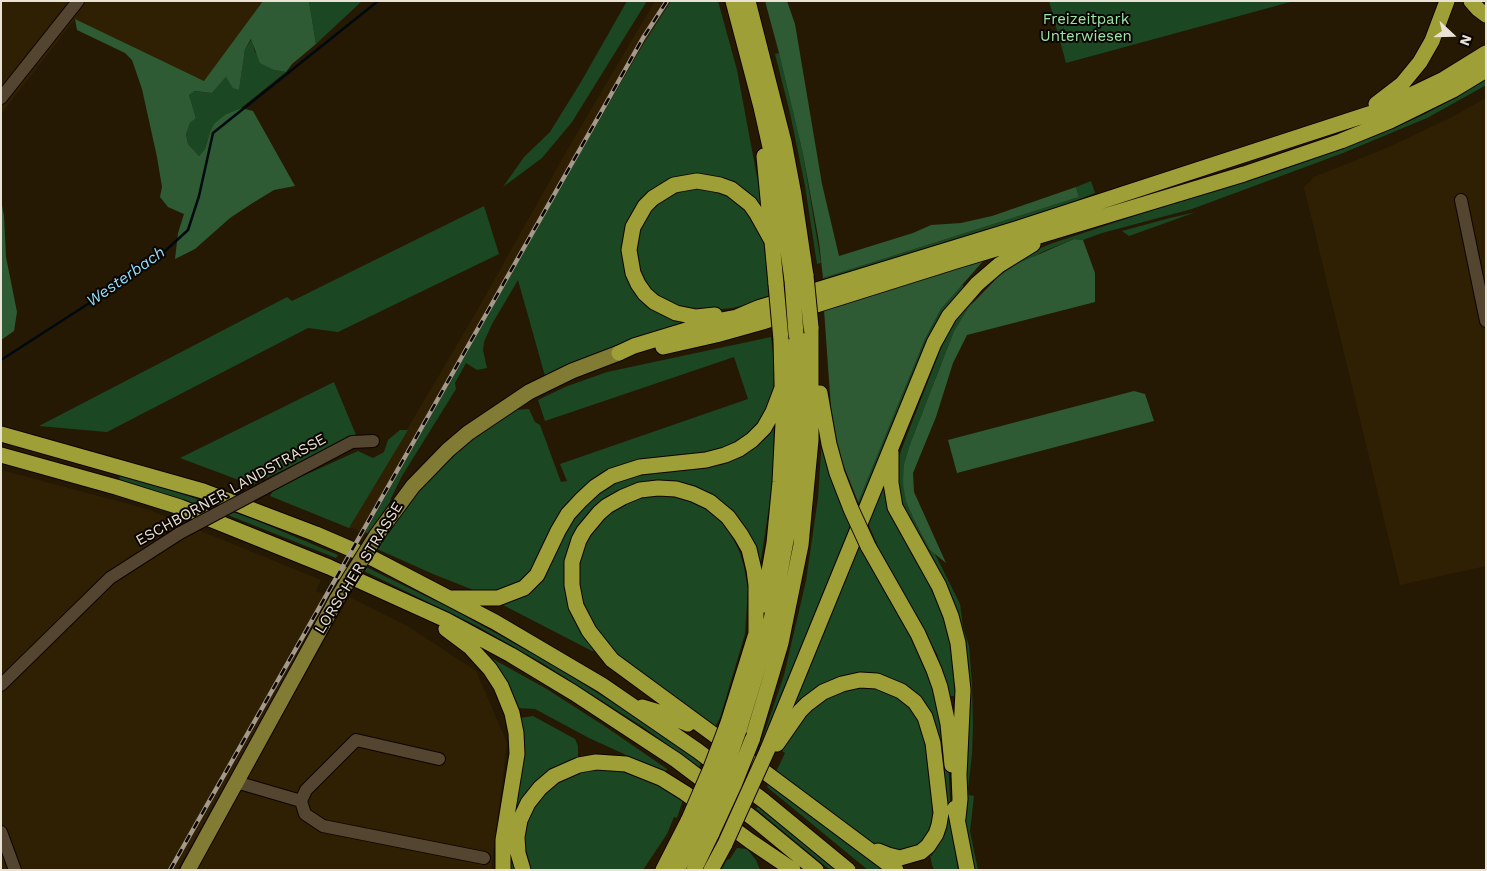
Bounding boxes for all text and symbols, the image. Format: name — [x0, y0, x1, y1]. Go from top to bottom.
north arrow — [1427, 10, 1477, 60]
park label: Freizeitpark Unterwiesen — [1040, 11, 1132, 46]
text: N — [1457, 33, 1475, 48]
water label: Westerbach — [83, 243, 169, 311]
street label: ESCHBORNER LANDSTRASSE — [133, 430, 329, 550]
street label: LORSCHER STRASSE — [311, 499, 407, 637]

